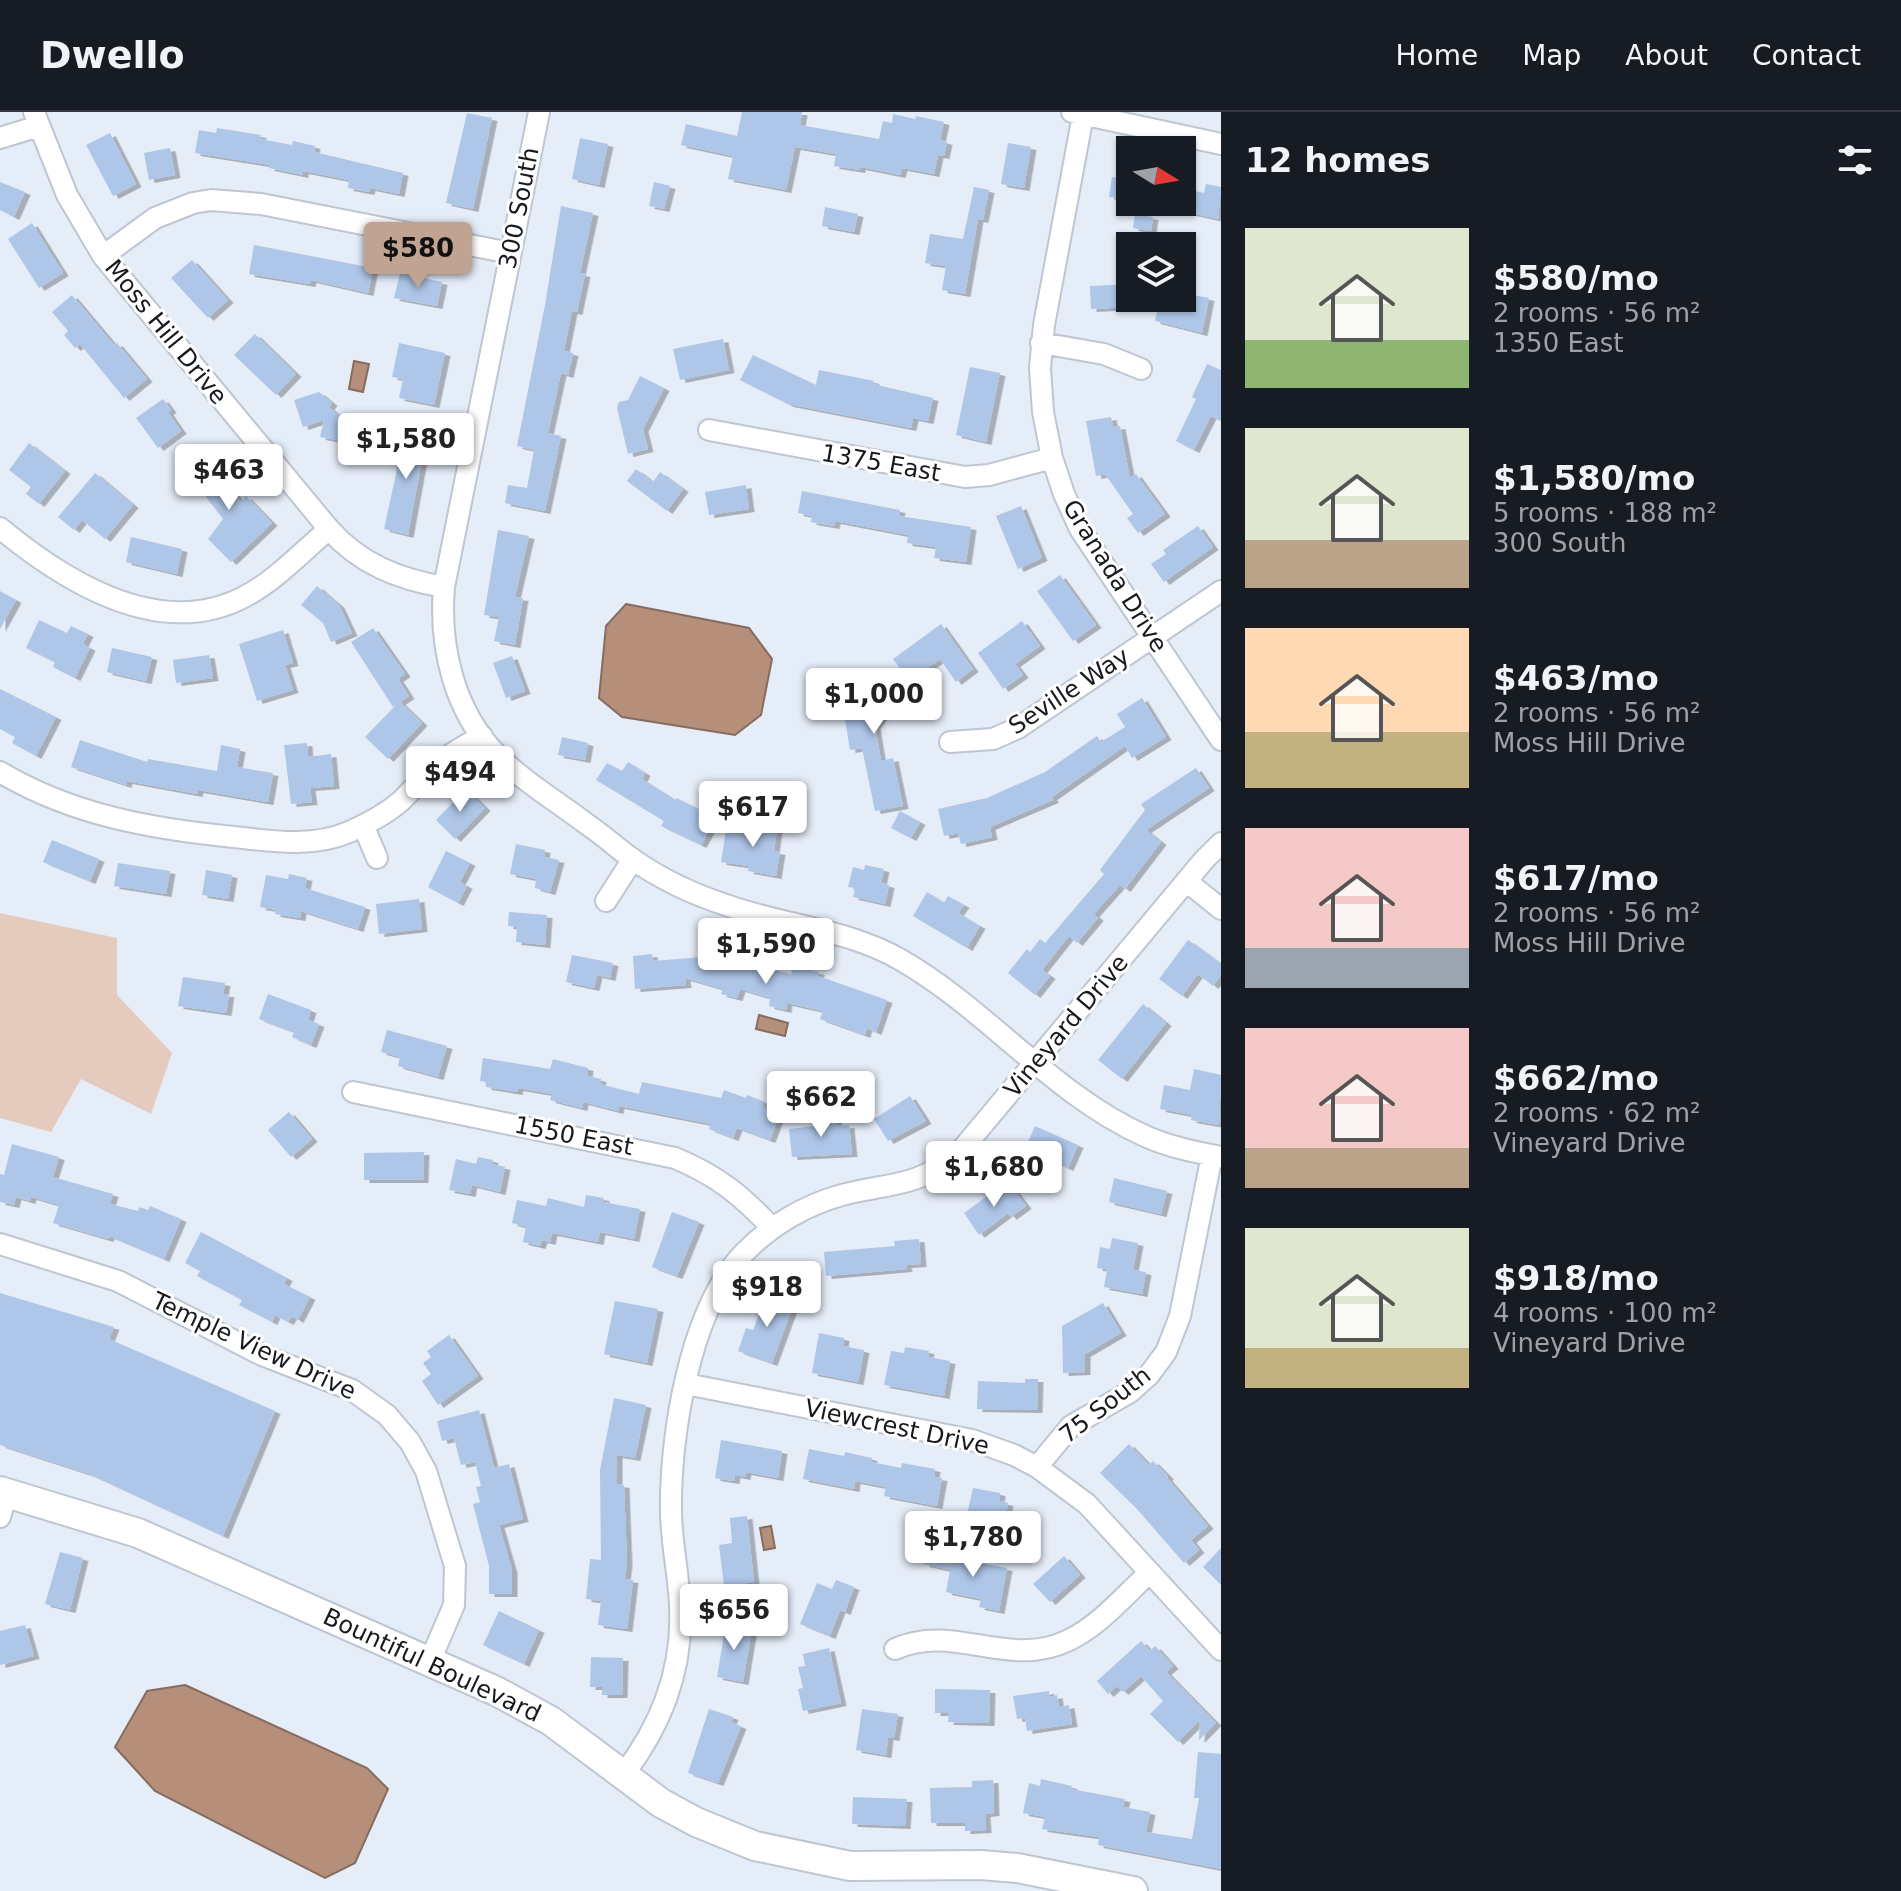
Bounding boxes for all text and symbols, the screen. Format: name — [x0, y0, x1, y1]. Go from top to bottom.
text: Dwello — [40, 33, 185, 77]
text: Home — [1395, 39, 1478, 72]
text: Map — [1522, 39, 1581, 72]
text: About — [1625, 39, 1708, 72]
text: Contact — [1752, 39, 1861, 72]
north arrow — [1116, 136, 1196, 216]
map controls — [1116, 136, 1196, 312]
icon: filters — [1833, 138, 1877, 182]
text: 12 homes — [1245, 140, 1430, 180]
street label: 300 South — [494, 145, 544, 271]
pin: $580 — [371, 222, 465, 290]
button: layers — [1116, 232, 1196, 312]
text: $580 — [382, 233, 454, 263]
street label: Moss Hill Drive — [99, 254, 233, 410]
text: $580/mo — [1493, 258, 1659, 298]
icon: home — [1309, 260, 1405, 356]
text: 2 rooms · 56 m² — [1493, 298, 1701, 328]
text: 1350 East — [1493, 328, 1624, 358]
pin: $1,580 — [341, 413, 471, 481]
text: $1,580 — [356, 424, 456, 454]
street label: 1375 East — [819, 439, 943, 487]
pin: $463 — [182, 444, 276, 512]
text: $463 — [193, 455, 265, 485]
text: $1,580/mo — [1493, 458, 1695, 498]
icon: home — [1309, 460, 1405, 556]
street label: Granada Drive — [1057, 495, 1173, 657]
text: 5 rooms · 188 m² — [1493, 498, 1717, 528]
text: 300 South — [1493, 528, 1626, 558]
street label: Seville Way — [1004, 642, 1134, 740]
text: $463/mo — [1493, 658, 1659, 698]
icon: home — [1309, 660, 1405, 756]
pin: $1,000 — [809, 668, 939, 736]
text: $1,000 — [824, 679, 924, 709]
text: 2 rooms · 56 m² — [1493, 698, 1701, 728]
text: Moss Hill Drive — [1493, 728, 1686, 758]
pin: $494 — [413, 746, 507, 814]
text: $494 — [424, 757, 496, 787]
pin: $617 — [706, 781, 800, 849]
text: $617 — [717, 792, 789, 822]
text: $617/mo — [1493, 858, 1659, 898]
icon: home — [1309, 860, 1405, 956]
text: 2 rooms · 56 m² — [1493, 898, 1701, 928]
pin: $1,590 — [701, 918, 831, 986]
text: Moss Hill Drive — [1493, 928, 1686, 958]
text: $1,590 — [716, 929, 816, 959]
street label: Vineyard Drive — [998, 949, 1134, 1103]
text: $662/mo — [1493, 1058, 1659, 1098]
icon: home — [1309, 1060, 1405, 1156]
pin: $662 — [774, 1071, 868, 1139]
text: $662 — [785, 1082, 857, 1112]
text: 2 rooms · 62 m² — [1493, 1098, 1701, 1128]
street label: 1550 East — [512, 1111, 636, 1161]
text: Vineyard Drive — [1493, 1128, 1686, 1158]
pin: $1,680 — [929, 1141, 1059, 1209]
text: $1,680 — [944, 1152, 1044, 1182]
text: $918/mo — [1493, 1258, 1659, 1298]
icon: home — [1309, 1260, 1405, 1356]
pin: $918 — [720, 1261, 814, 1329]
text: $918 — [731, 1272, 803, 1302]
street label: Temple View Drive — [147, 1286, 360, 1406]
text: 4 rooms · 100 m² — [1493, 1298, 1717, 1328]
text: Vineyard Drive — [1493, 1328, 1686, 1358]
street label: 75 South — [1054, 1361, 1156, 1449]
street label: Viewcrest Drive — [802, 1394, 992, 1460]
pin: $1,780 — [908, 1511, 1038, 1579]
text: $1,780 — [923, 1522, 1023, 1552]
pin: $656 — [687, 1584, 781, 1652]
text: $656 — [698, 1595, 770, 1625]
street label: Bountiful Boulevard — [319, 1602, 545, 1728]

